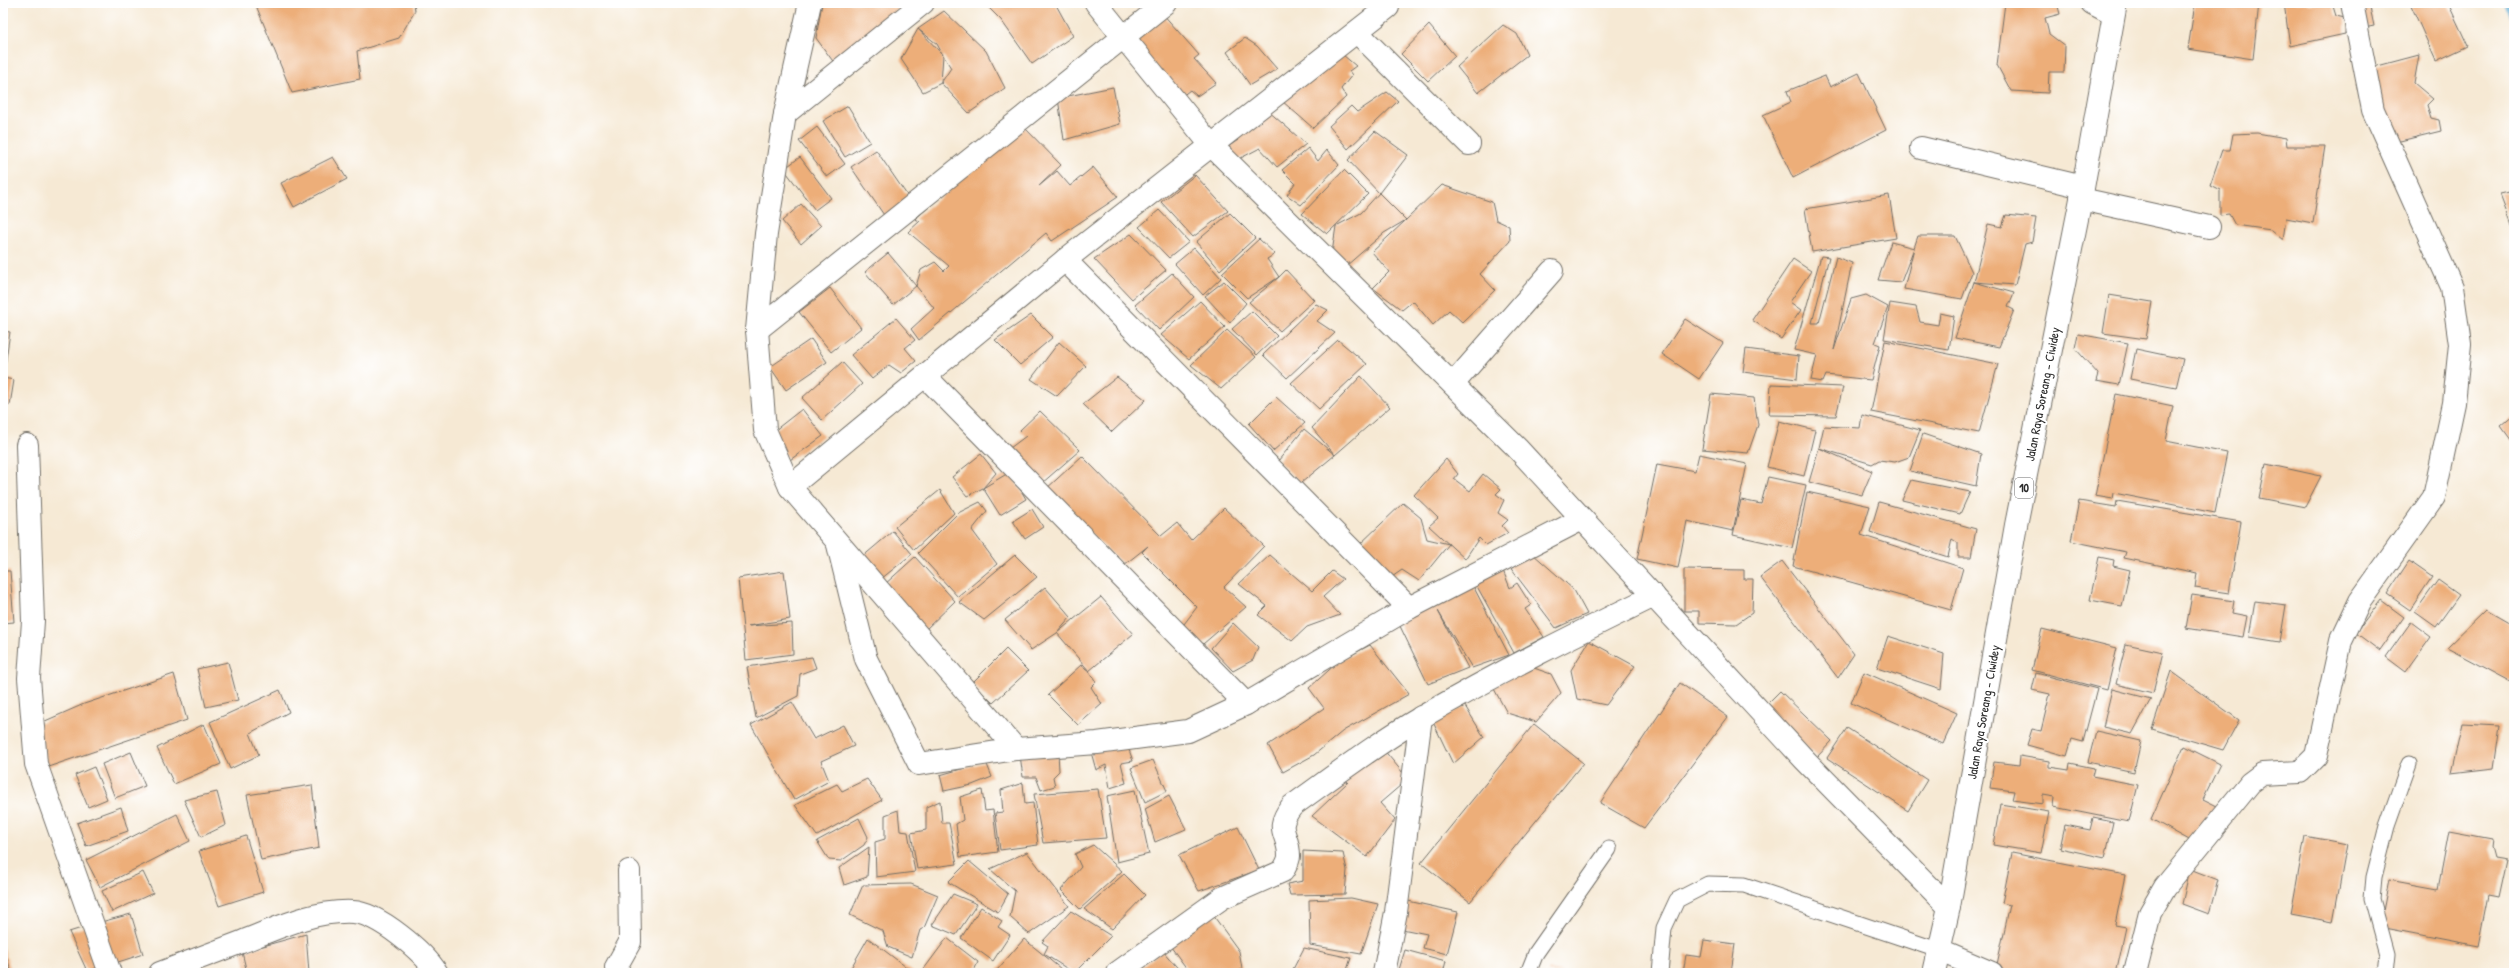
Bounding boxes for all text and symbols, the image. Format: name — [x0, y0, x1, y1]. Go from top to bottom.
street label: Jalan Raya Soreang - Ciwidey — [2020, 325, 2064, 462]
road number: 10 — [2015, 478, 2033, 498]
street label: Jalan Raya Soreang - Ciwidey — [1962, 643, 2004, 781]

